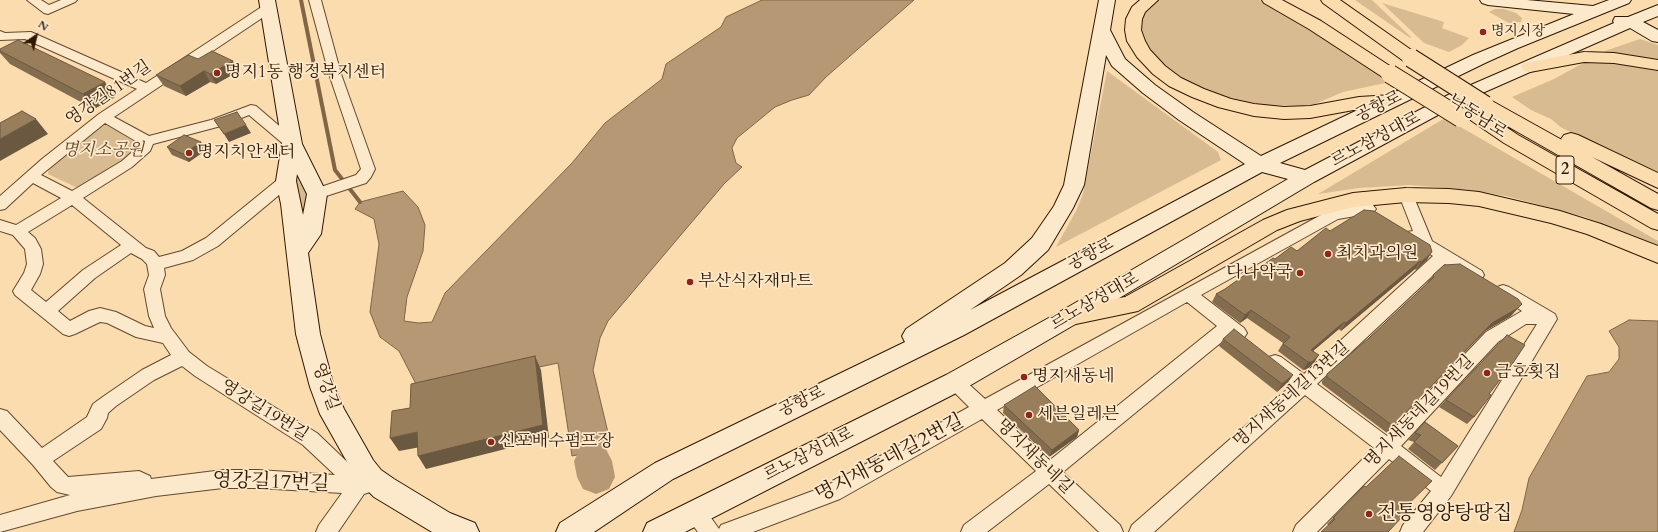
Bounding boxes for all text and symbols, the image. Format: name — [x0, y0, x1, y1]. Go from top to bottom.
north arrow — [16, 16, 56, 56]
text: N — [35, 17, 51, 35]
place label: 명지시장 — [1491, 24, 1545, 40]
marker: 명지시장 — [1478, 27, 1488, 37]
street label: 영강길81번길 — [62, 57, 156, 131]
place label: 명지1동 행정복지센터 — [225, 63, 386, 83]
marker: 명지1동 행정복지센터 — [212, 68, 222, 78]
street label: 공항로 — [1352, 87, 1406, 127]
street label: 낙동남로 — [1444, 91, 1510, 143]
street label: 르노삼성대로 — [1328, 108, 1424, 172]
park label: 명지소공원 — [62, 141, 144, 161]
place label: 명지치안센터 — [197, 143, 296, 163]
marker: 명지치안센터 — [184, 148, 194, 158]
road number: 2 — [1556, 156, 1574, 184]
street label: 공항로 — [1064, 234, 1118, 276]
place label: 최치과의원 — [1336, 244, 1418, 264]
marker: 최치과의원 — [1323, 249, 1333, 259]
place label: 다나약국 — [1226, 263, 1292, 283]
marker: 다나약국 — [1295, 268, 1305, 278]
street label: 르노삼성대로 — [1047, 269, 1143, 335]
place label: 부산식자재마트 — [698, 272, 813, 292]
marker: 부산식자재마트 — [685, 277, 695, 287]
street label: 명지새동네길13번길 — [1230, 338, 1354, 452]
street label: 명지새동네길19번길 — [1361, 351, 1479, 473]
street label: 영강길 — [307, 360, 343, 414]
place label: 금호횟집 — [1495, 363, 1561, 383]
place label: 명지새동네 — [1032, 367, 1114, 387]
marker: 금호횟집 — [1482, 368, 1492, 378]
marker: 명지새동네 — [1019, 372, 1029, 382]
street label: 영강길19번길 — [216, 376, 312, 446]
street label: 공항로 — [775, 382, 829, 422]
place label: 세븐일레븐 — [1037, 405, 1119, 425]
street label: 명지새동네길2번길 — [812, 410, 968, 508]
marker: 세븐일레븐 — [1024, 410, 1034, 420]
street label: 명지새동네길 — [991, 415, 1077, 499]
street label: 르노삼성대로 — [760, 424, 858, 486]
place label: 신포배수펌프장 — [499, 432, 614, 452]
marker: 신포배수펌프장 — [486, 437, 496, 447]
street label: 영강길17번길 — [212, 469, 330, 497]
place label: 전통영양탕땅집 — [1377, 502, 1512, 526]
marker: 전통영양탕땅집 — [1364, 509, 1374, 519]

